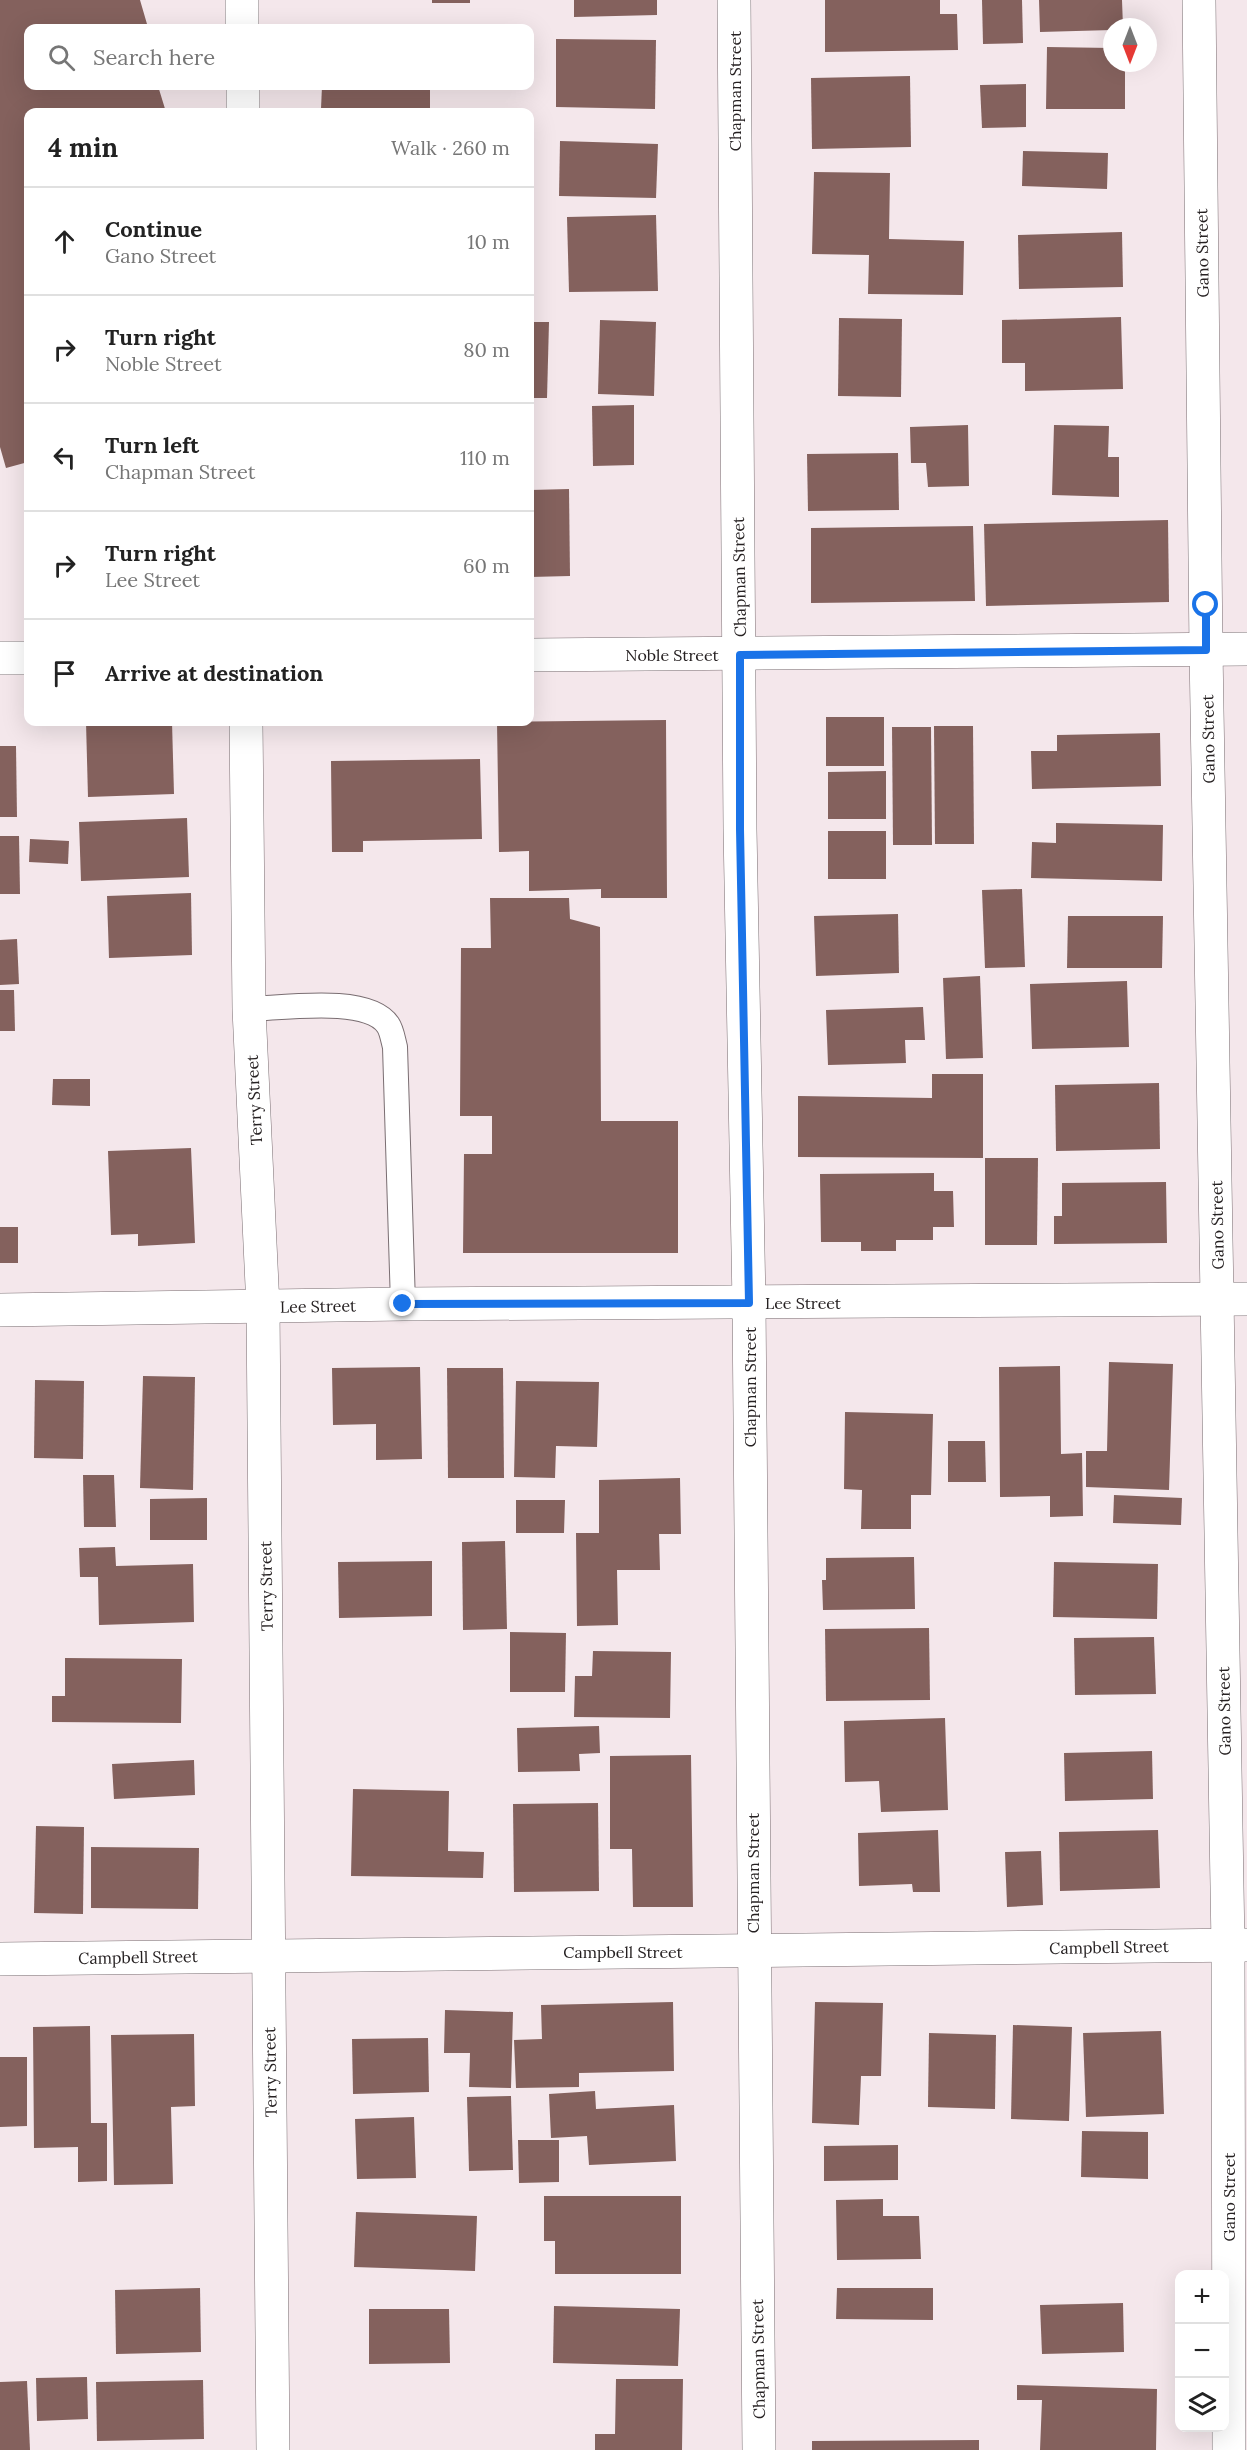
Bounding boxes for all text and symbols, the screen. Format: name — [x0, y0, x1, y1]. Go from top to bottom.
north arrow — [1103, 18, 1157, 72]
search box — [24, 24, 534, 90]
street label: Chapman Street — [725, 30, 745, 151]
icon: search — [45, 41, 78, 74]
text: Search here — [93, 43, 215, 71]
text: 4 min — [48, 131, 118, 164]
text: Walk · 260 m — [391, 135, 510, 160]
street label: Gano Street — [1191, 207, 1213, 298]
text: Continue — [105, 215, 202, 243]
icon: ahead — [48, 225, 81, 258]
text: 10 m — [467, 229, 510, 254]
text: Gano Street — [105, 243, 216, 268]
text: Turn right — [105, 323, 216, 351]
icon: right — [48, 333, 81, 366]
text: 80 m — [463, 337, 510, 362]
text: Noble Street — [105, 351, 222, 376]
text: Turn left — [105, 431, 199, 459]
icon: left — [48, 441, 81, 474]
text: 110 m — [460, 445, 510, 470]
text: Chapman Street — [105, 459, 256, 484]
street label: Chapman Street — [728, 516, 750, 637]
text: Turn right — [105, 539, 216, 567]
icon: right — [48, 549, 81, 582]
text: 60 m — [463, 553, 510, 578]
text: Lee Street — [105, 567, 200, 592]
route start — [1192, 591, 1218, 617]
street label: Noble Street — [625, 645, 719, 665]
icon: arrive — [48, 657, 81, 690]
text: Arrive at destination — [105, 659, 323, 687]
street label: Gano Street — [1197, 693, 1219, 784]
street label: Terry Street — [242, 1054, 266, 1146]
street label: Gano Street — [1206, 1179, 1228, 1270]
route end — [389, 1290, 415, 1316]
street label: Lee Street — [765, 1293, 842, 1313]
street label: Lee Street — [280, 1295, 357, 1317]
street label: Chapman Street — [740, 1326, 760, 1447]
street label: Terry Street — [255, 1540, 277, 1631]
street label: Gano Street — [1213, 1665, 1235, 1756]
street label: Chapman Street — [743, 1812, 763, 1933]
street label: Campbell Street — [1049, 1936, 1170, 1958]
street label: Campbell Street — [563, 1942, 684, 1962]
street label: Campbell Street — [78, 1946, 199, 1968]
street label: Terry Street — [259, 2026, 281, 2117]
street label: Gano Street — [1219, 2152, 1239, 2242]
map controls — [1175, 2270, 1229, 2432]
button: + — [1175, 2270, 1229, 2324]
street label: Chapman Street — [747, 2298, 769, 2419]
button: − — [1175, 2324, 1229, 2378]
button: layers — [1175, 2378, 1229, 2432]

